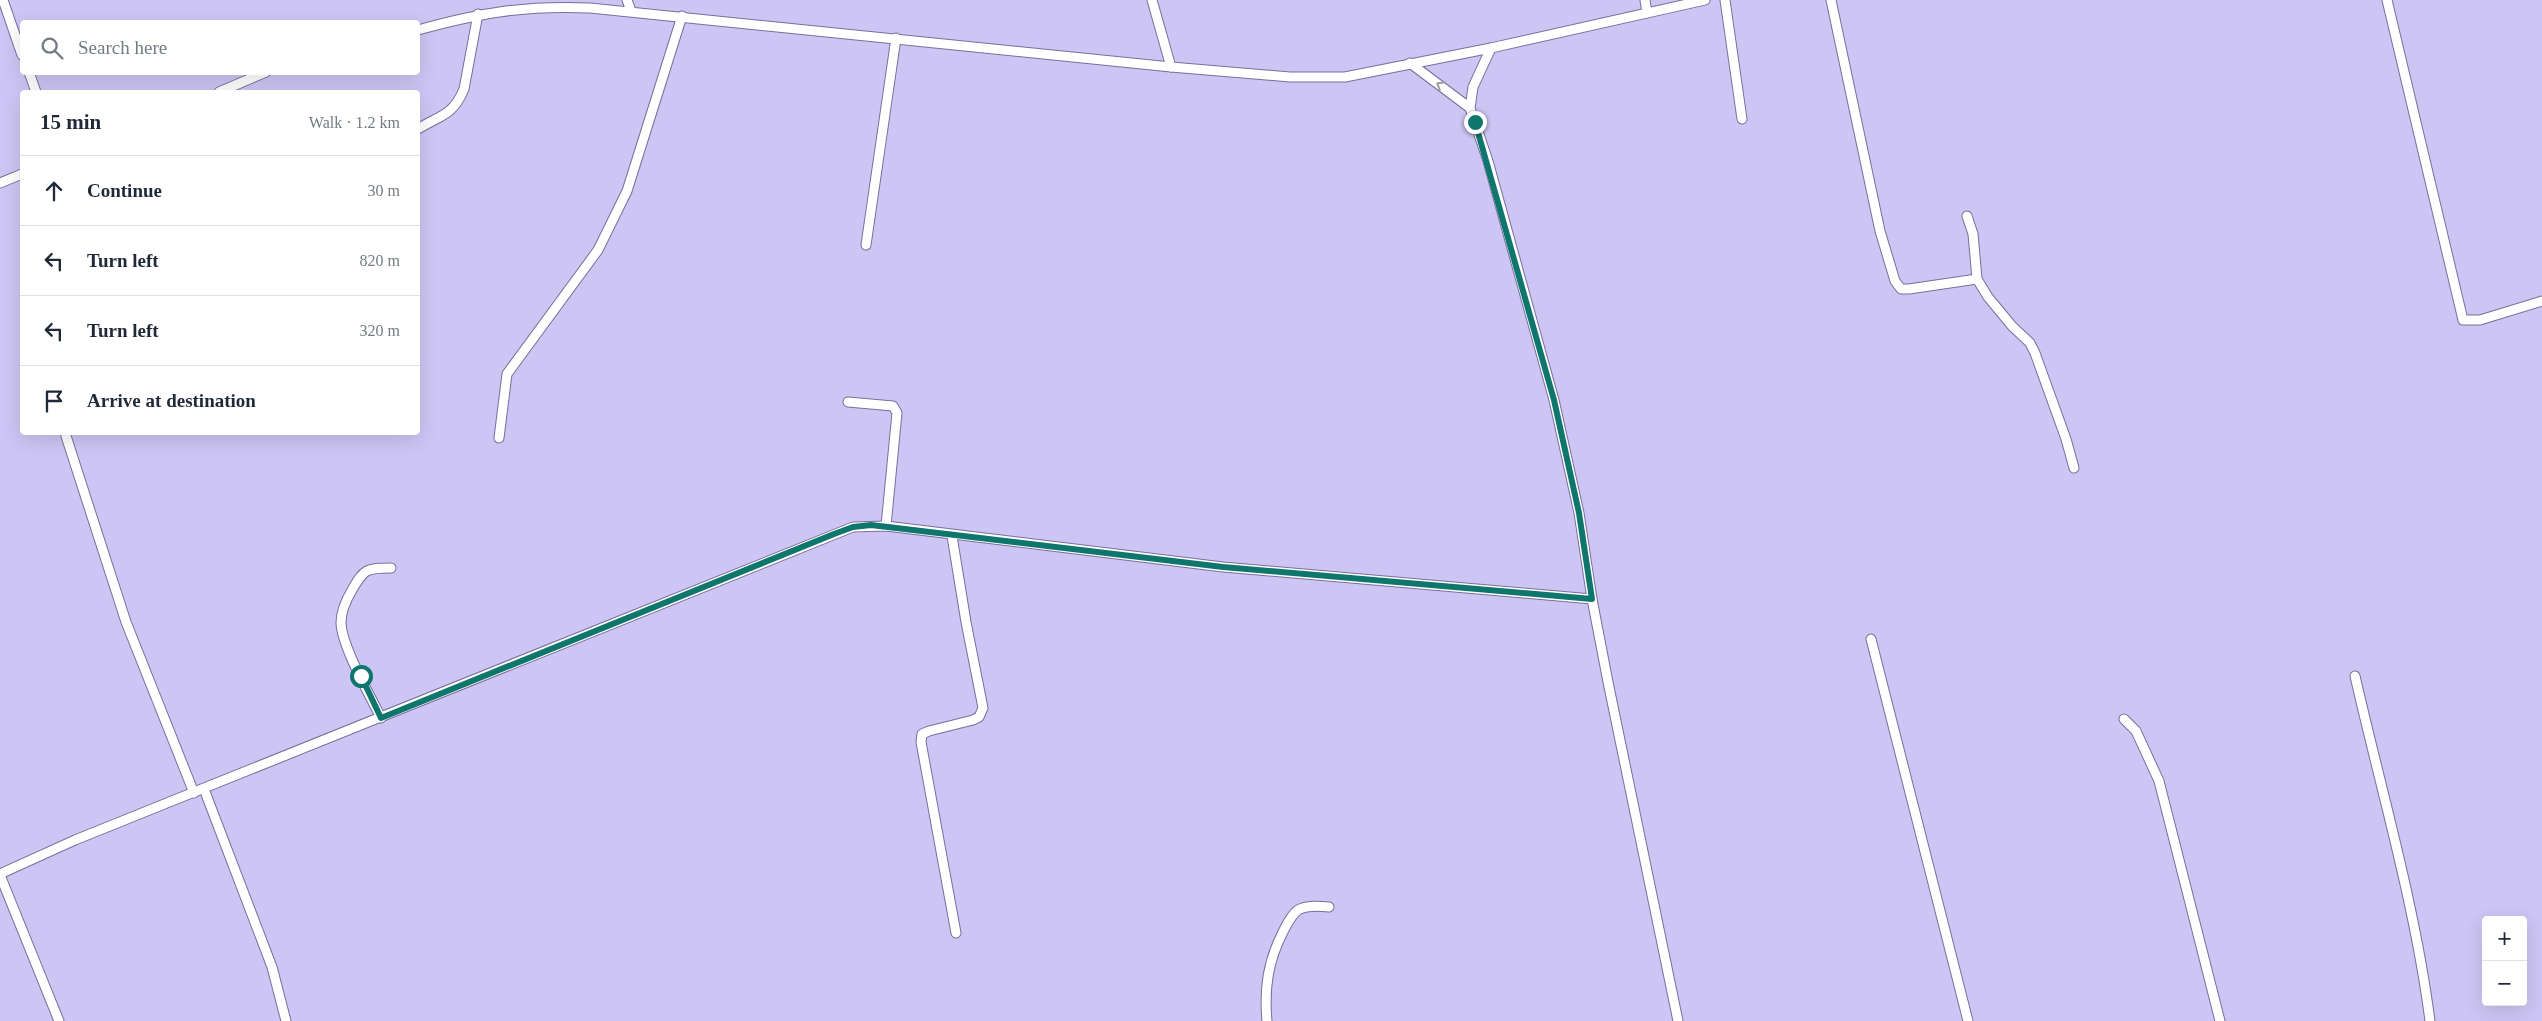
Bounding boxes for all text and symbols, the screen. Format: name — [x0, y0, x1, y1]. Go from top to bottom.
search box — [20, 20, 420, 75]
icon: search — [38, 34, 66, 62]
text: Search here — [78, 37, 167, 58]
one-way arrow — [1437, 82, 1446, 91]
text: 15 min — [40, 110, 101, 134]
route end — [1464, 111, 1487, 134]
text: Walk · 1.2 km — [309, 114, 400, 131]
icon: ahead — [40, 177, 68, 205]
text: Continue — [87, 180, 162, 201]
text: 30 m — [368, 182, 400, 199]
icon: left — [40, 247, 68, 275]
text: Turn left — [87, 250, 159, 271]
text: 820 m — [360, 252, 400, 269]
icon: left — [40, 317, 68, 345]
text: Turn left — [87, 320, 159, 341]
text: 320 m — [360, 322, 400, 339]
icon: arrive — [40, 387, 68, 415]
text: Arrive at destination — [87, 390, 256, 411]
route start — [350, 665, 373, 688]
map controls — [2482, 916, 2527, 1006]
button: + — [2482, 916, 2527, 961]
button: − — [2482, 961, 2527, 1006]

